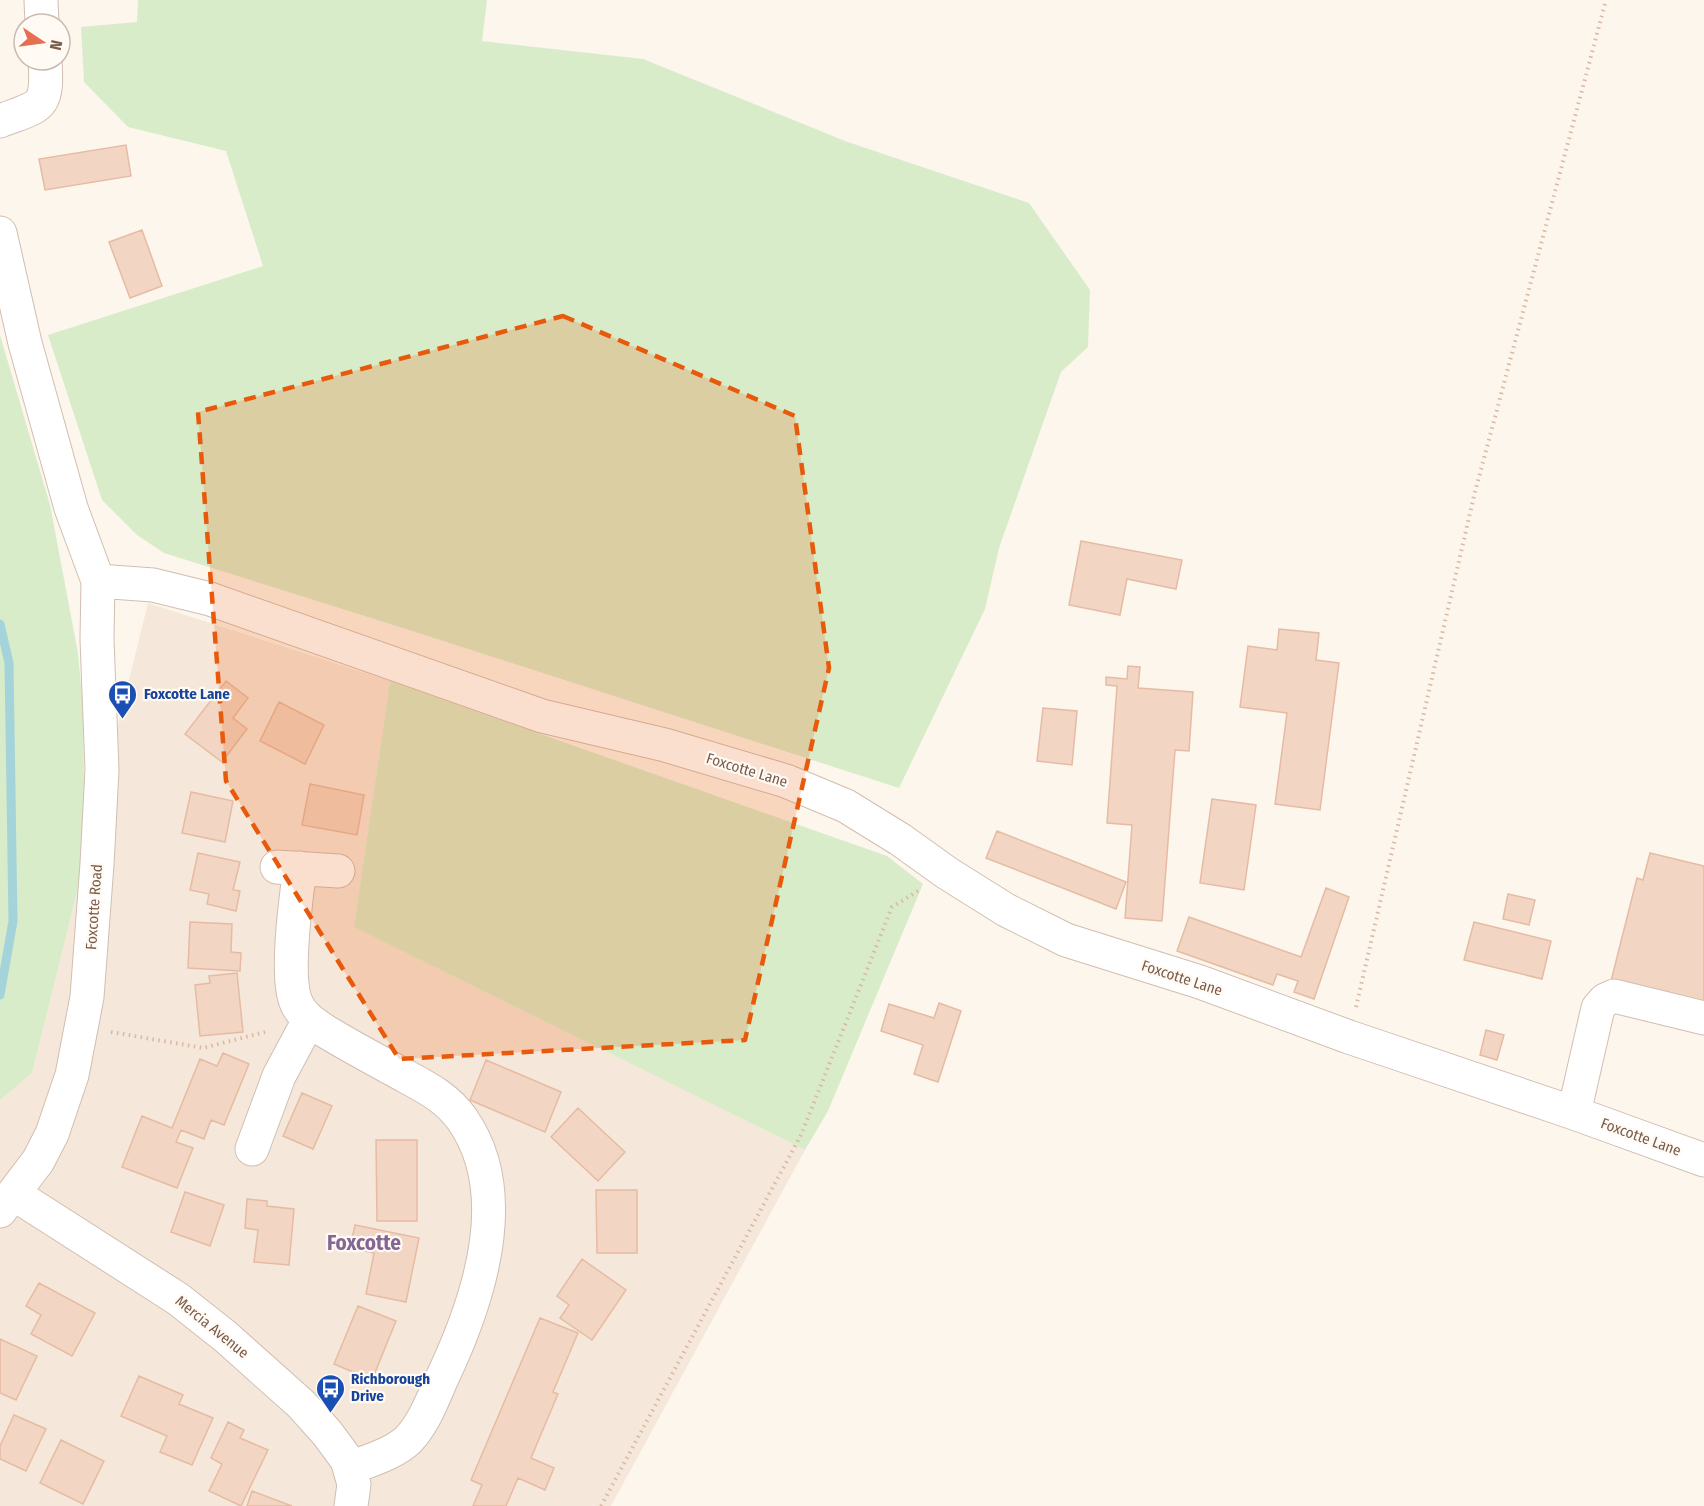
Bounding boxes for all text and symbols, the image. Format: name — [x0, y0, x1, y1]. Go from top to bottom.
north arrow — [12, 12, 72, 72]
text: N — [46, 38, 66, 52]
bus stop icon: Foxcotte Lane — [107, 678, 139, 720]
place label: Foxcotte Lane — [144, 685, 230, 703]
street label: Foxcotte Lane — [704, 749, 790, 791]
street label: Foxcotte Road — [82, 864, 106, 950]
street label: Foxcotte Lane — [1139, 956, 1225, 1000]
street label: Foxcotte Lane — [1598, 1114, 1684, 1160]
district label: Foxcotte — [327, 1230, 401, 1256]
street label: Mercia Avenue — [172, 1292, 252, 1362]
place label: Richborough Drive — [351, 1370, 430, 1405]
bus stop icon: Richborough Drive — [314, 1372, 346, 1414]

